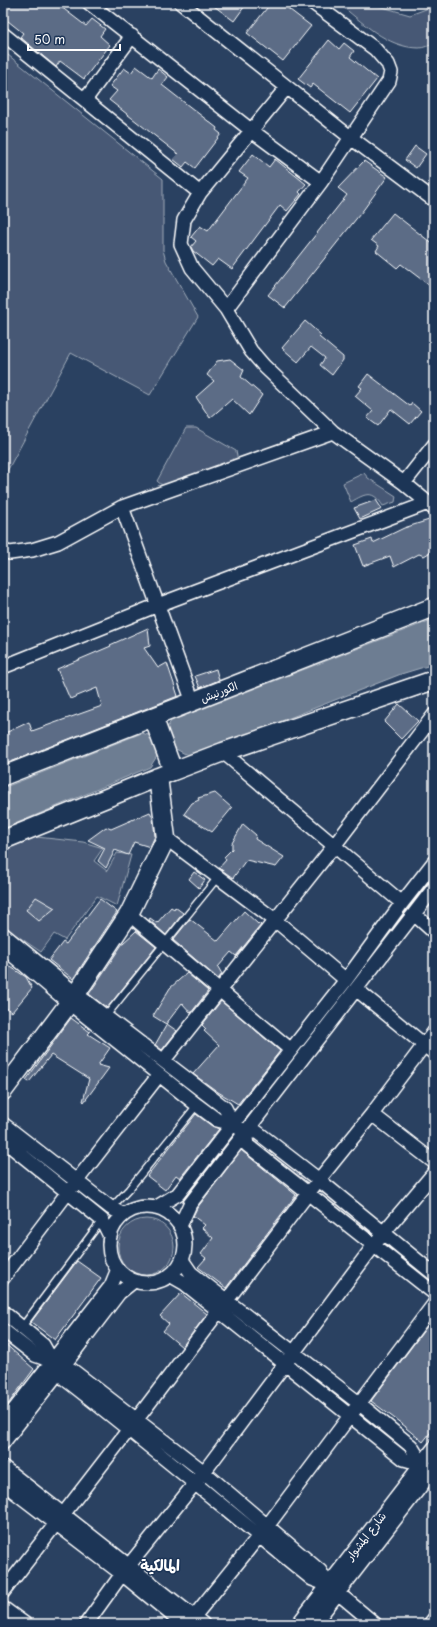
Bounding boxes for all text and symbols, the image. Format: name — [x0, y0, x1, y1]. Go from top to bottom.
scale bar — [28, 26, 120, 52]
text: 50 m — [34, 30, 65, 48]
street label: الكورنيش — [198, 677, 240, 706]
street label: شارع المشوار — [341, 1508, 391, 1565]
district label: المالكية — [140, 1553, 180, 1576]

